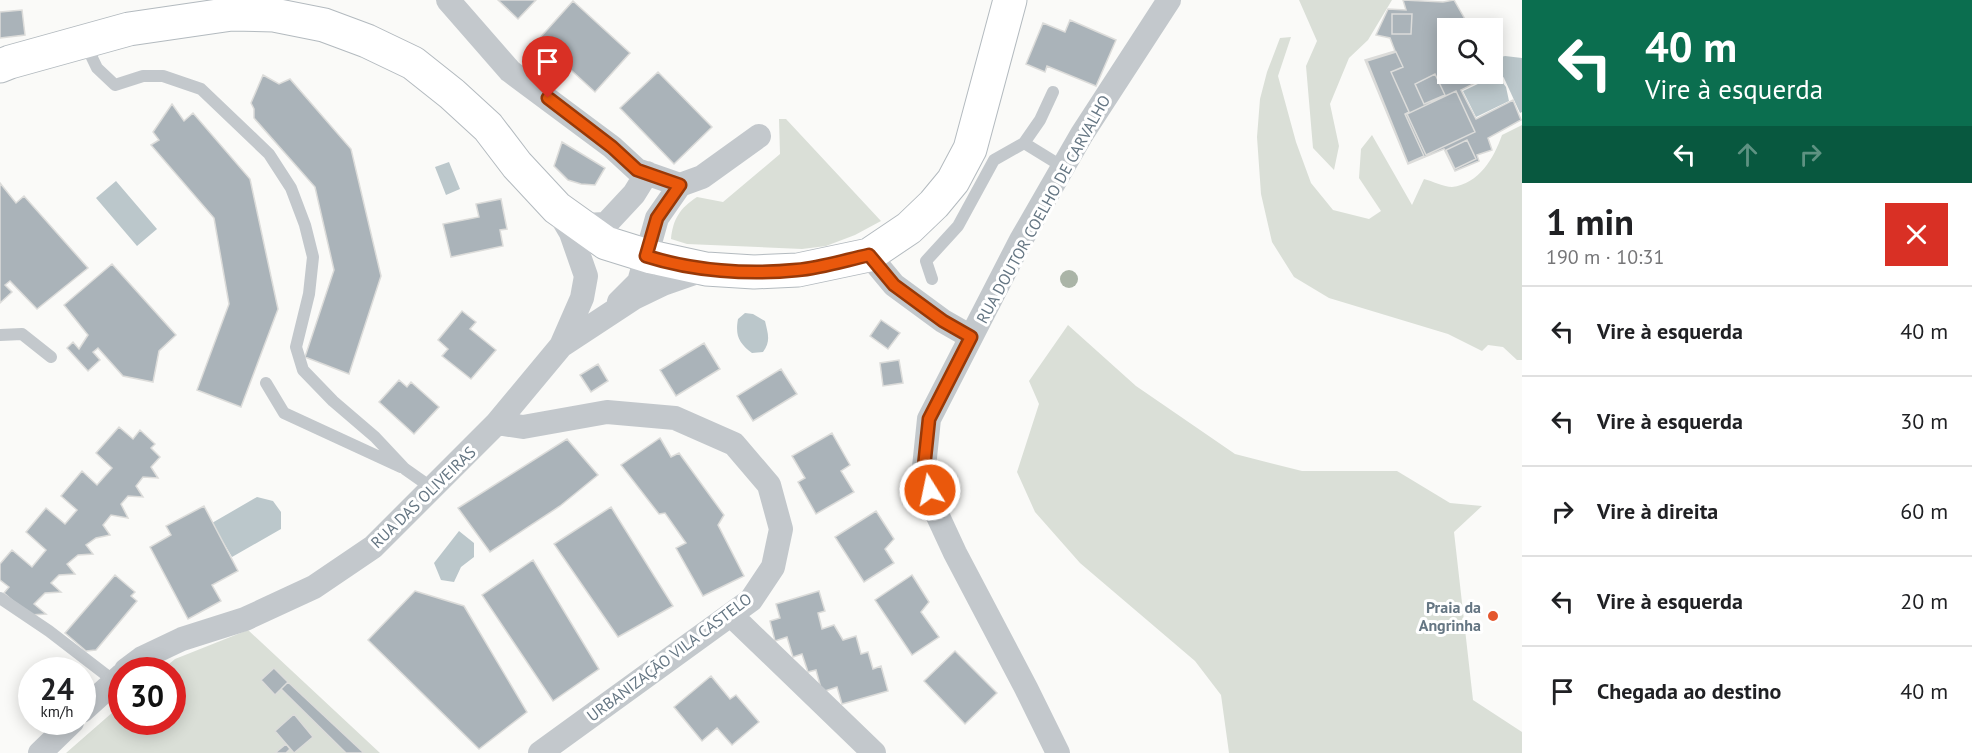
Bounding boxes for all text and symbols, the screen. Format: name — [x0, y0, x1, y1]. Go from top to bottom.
map controls — [1437, 18, 1503, 84]
button: search — [1437, 18, 1503, 84]
text: 40 m — [1645, 19, 1737, 74]
icon: left — [1546, 24, 1624, 102]
pin — [522, 36, 573, 98]
icon: arrive — [531, 45, 564, 78]
text: Vire à esquerda — [1645, 72, 1823, 106]
street label: RUA DOUTOR COELHO DE CARVALHO — [972, 91, 1114, 327]
icon: left — [1668, 138, 1701, 171]
icon: ahead — [1731, 138, 1764, 171]
icon: right — [1794, 138, 1827, 171]
text: 1 min — [1546, 198, 1634, 245]
button: close — [1885, 203, 1948, 266]
text: 190 m · 10:31 — [1546, 244, 1664, 270]
icon: left — [1546, 315, 1579, 348]
text: Vire à esquerda — [1597, 317, 1743, 345]
text: 40 m — [1900, 317, 1948, 345]
icon: left — [1546, 405, 1579, 438]
text: Vire à esquerda — [1597, 407, 1743, 435]
text: 30 m — [1900, 407, 1948, 435]
street label: RUA DAS OLIVEIRAS — [366, 442, 480, 552]
position arrow — [898, 458, 962, 522]
icon: right — [1546, 495, 1579, 528]
text: Vire à direita — [1597, 497, 1718, 525]
text: 60 m — [1900, 497, 1948, 525]
icon: left — [1546, 585, 1579, 618]
text: Vire à esquerda — [1597, 587, 1743, 615]
text: 20 m — [1900, 587, 1948, 615]
street label: URBANIZAÇÃO VILA CASTELO — [583, 588, 755, 725]
place label: Praia da Angrinha — [1419, 597, 1481, 635]
marker: Praia da Angrinha — [1486, 609, 1500, 623]
speed limit sign: 30 — [108, 657, 186, 735]
text: 24 — [40, 669, 74, 708]
icon: arrive — [1546, 675, 1579, 708]
text: Chegada ao destino — [1597, 677, 1781, 705]
text: 40 m — [1900, 677, 1948, 705]
text: km/h — [41, 702, 73, 721]

